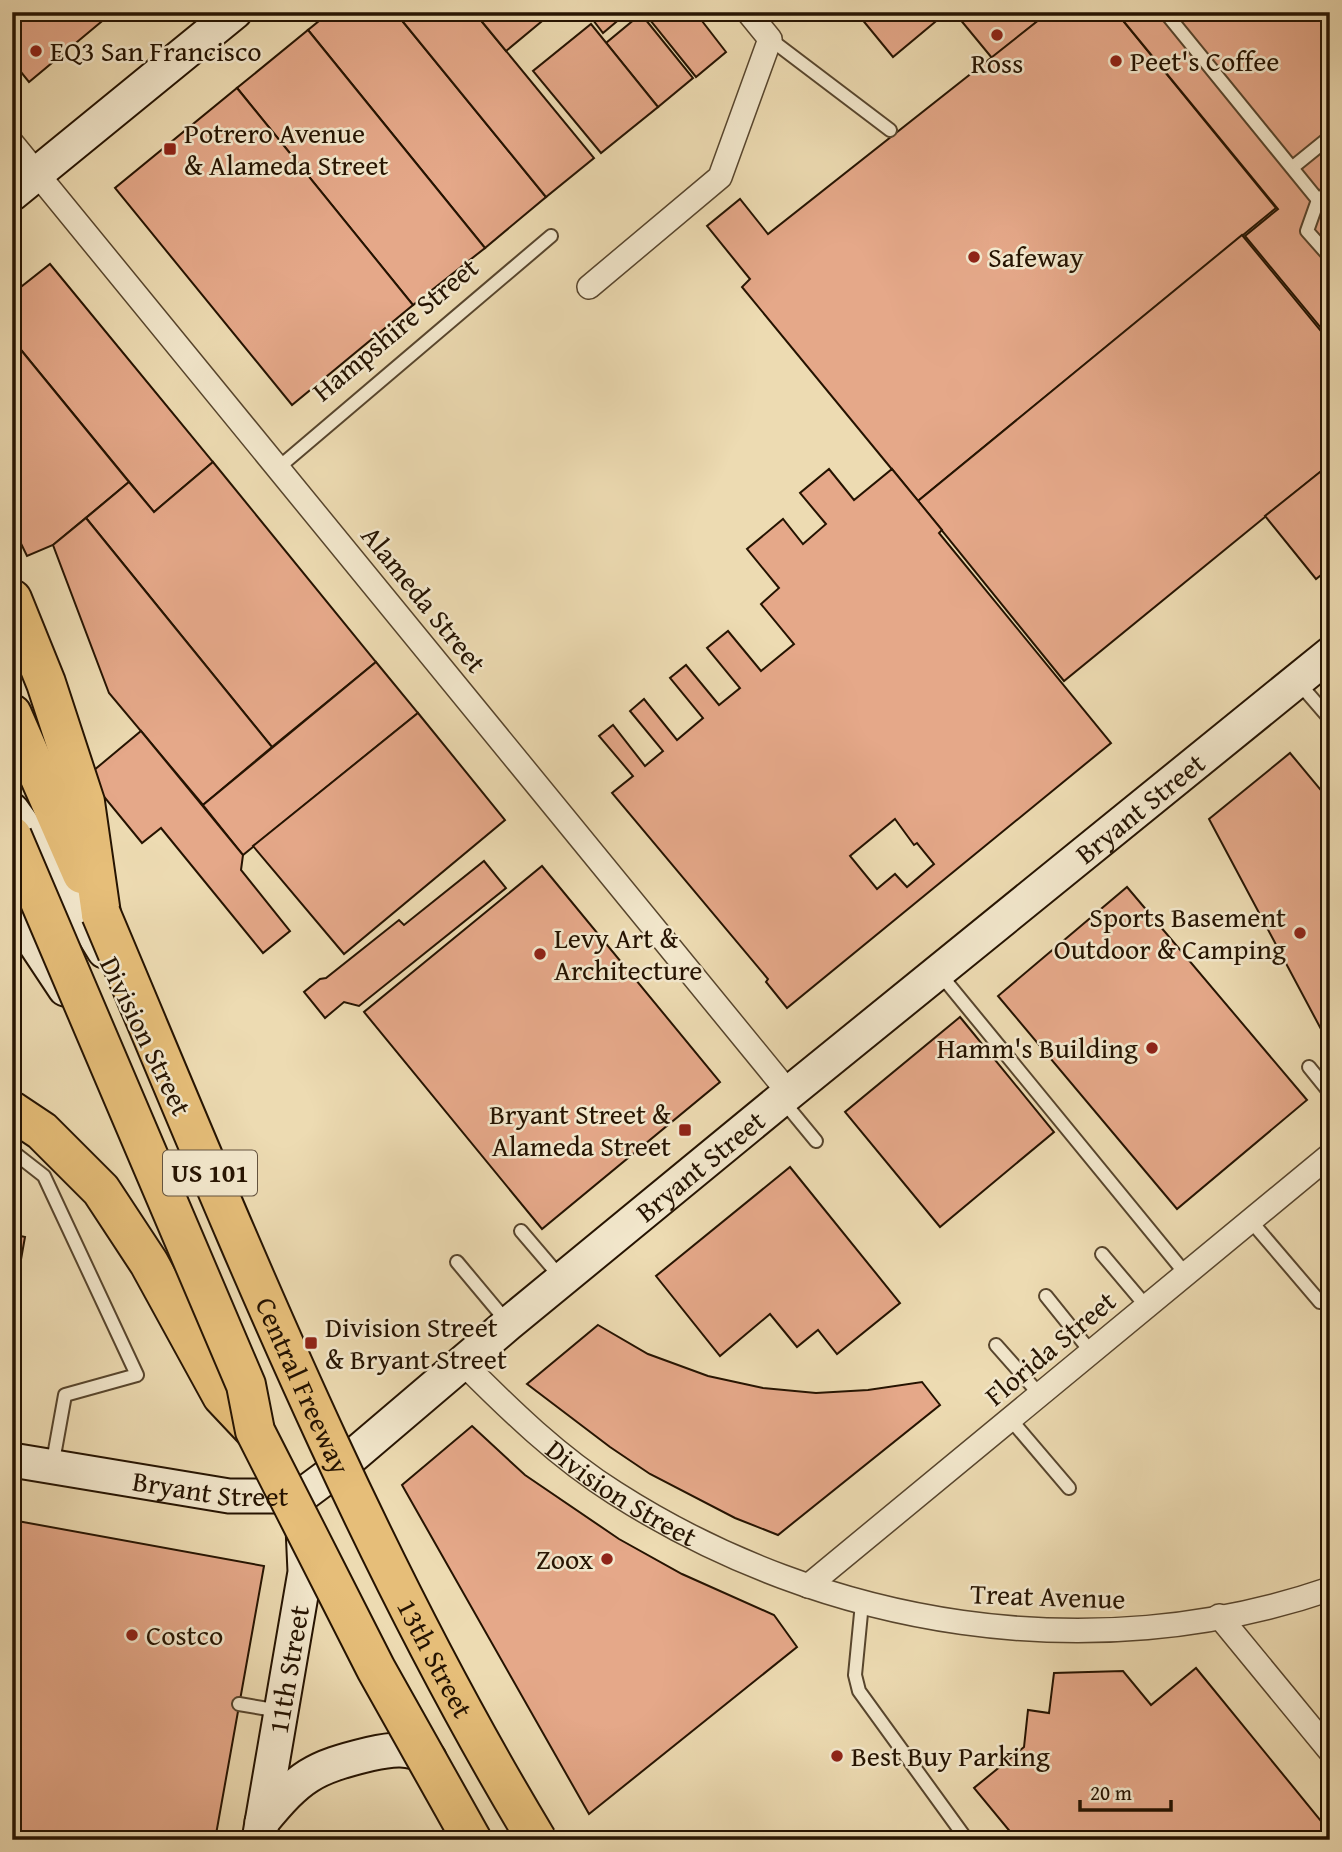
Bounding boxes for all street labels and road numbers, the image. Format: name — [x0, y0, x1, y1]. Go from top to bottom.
street label: Hampshire Street — [303, 247, 487, 410]
street label: Alameda Street — [352, 516, 497, 681]
street label: Bryant Street — [1066, 742, 1214, 873]
street label: Division Street — [90, 949, 203, 1122]
street label: Bryant Street — [626, 1100, 774, 1231]
road number: US 101 — [163, 1150, 257, 1196]
street label: Florida Street — [975, 1280, 1124, 1415]
street label: Central Freeway — [246, 1290, 362, 1481]
street label: Division Street — [537, 1429, 705, 1556]
street label: Bryant Street — [130, 1459, 289, 1516]
street label: Treat Avenue — [970, 1572, 1126, 1619]
street label: 13th Street — [387, 1591, 484, 1725]
street label: 11th Street — [257, 1602, 319, 1737]

